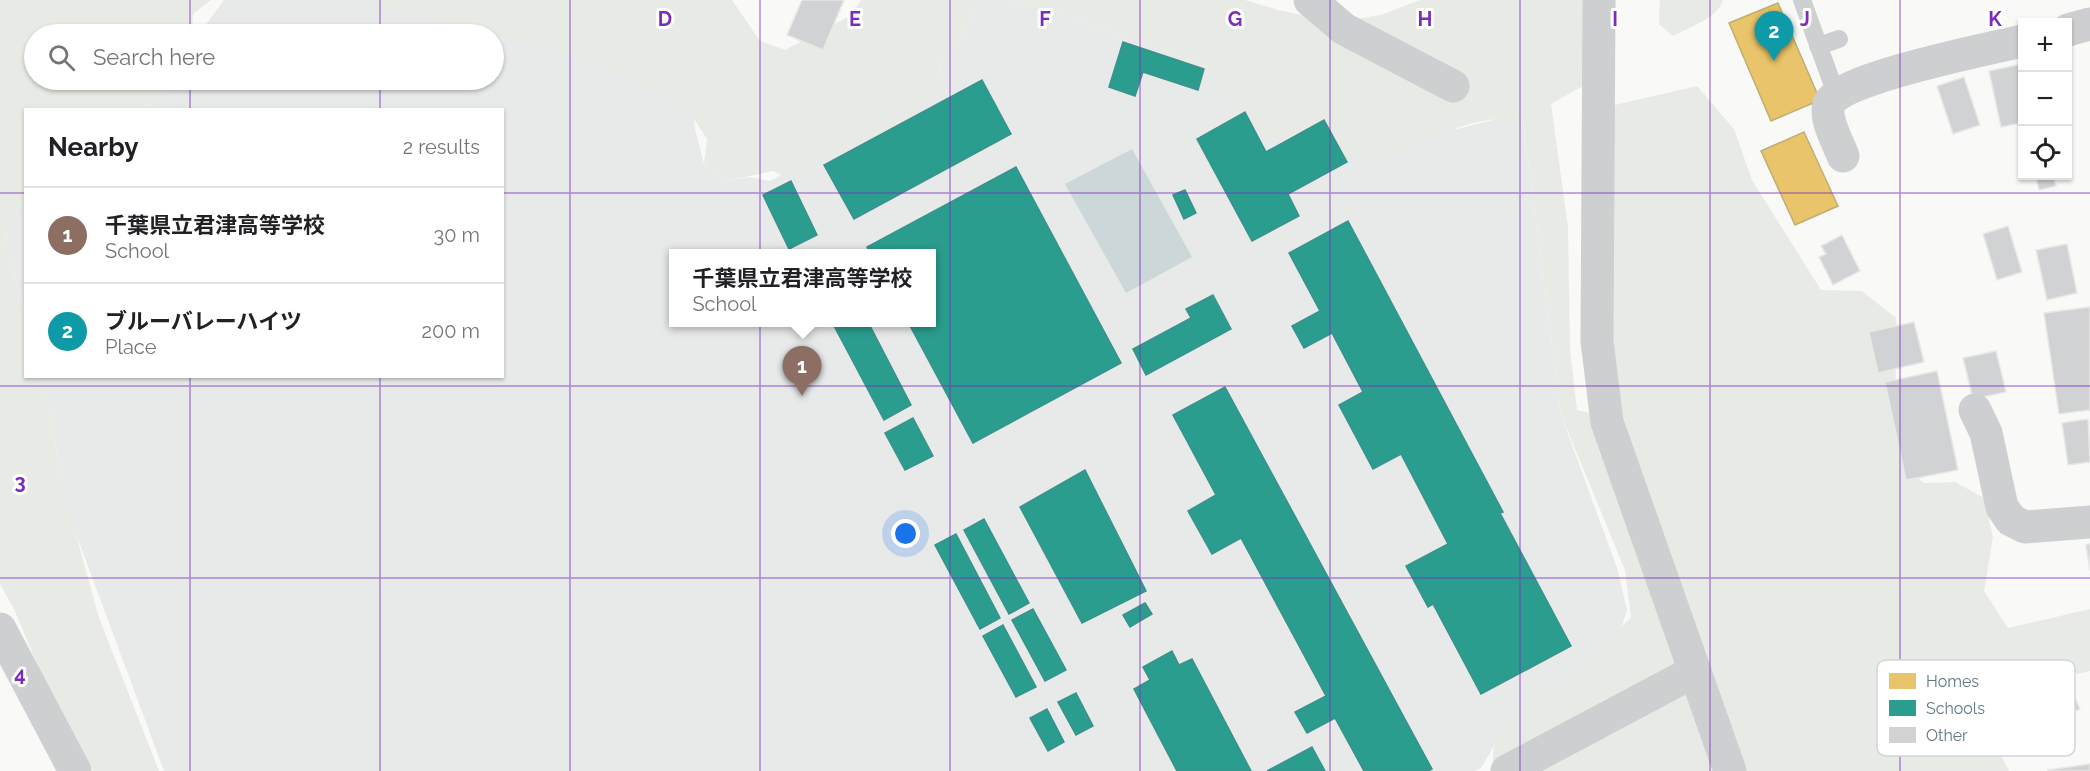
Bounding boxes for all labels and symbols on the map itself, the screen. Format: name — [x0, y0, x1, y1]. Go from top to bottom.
text: D — [658, 7, 672, 31]
text: E — [849, 7, 861, 31]
text: F — [1039, 7, 1051, 31]
text: G — [1228, 7, 1242, 31]
text: H — [1418, 7, 1432, 31]
text: I — [1612, 7, 1618, 31]
text: J — [1800, 7, 1810, 31]
text: K — [1988, 7, 2002, 31]
pin: 2 — [1754, 11, 1794, 61]
pin: 1 — [782, 346, 822, 396]
text: 3 — [14, 470, 26, 494]
your location — [891, 519, 920, 548]
legend — [1877, 660, 2075, 756]
text: 4 — [14, 662, 26, 686]
text: Homes — [1926, 672, 1979, 691]
text: Schools — [1926, 699, 1985, 718]
text: Other — [1926, 726, 1968, 745]

